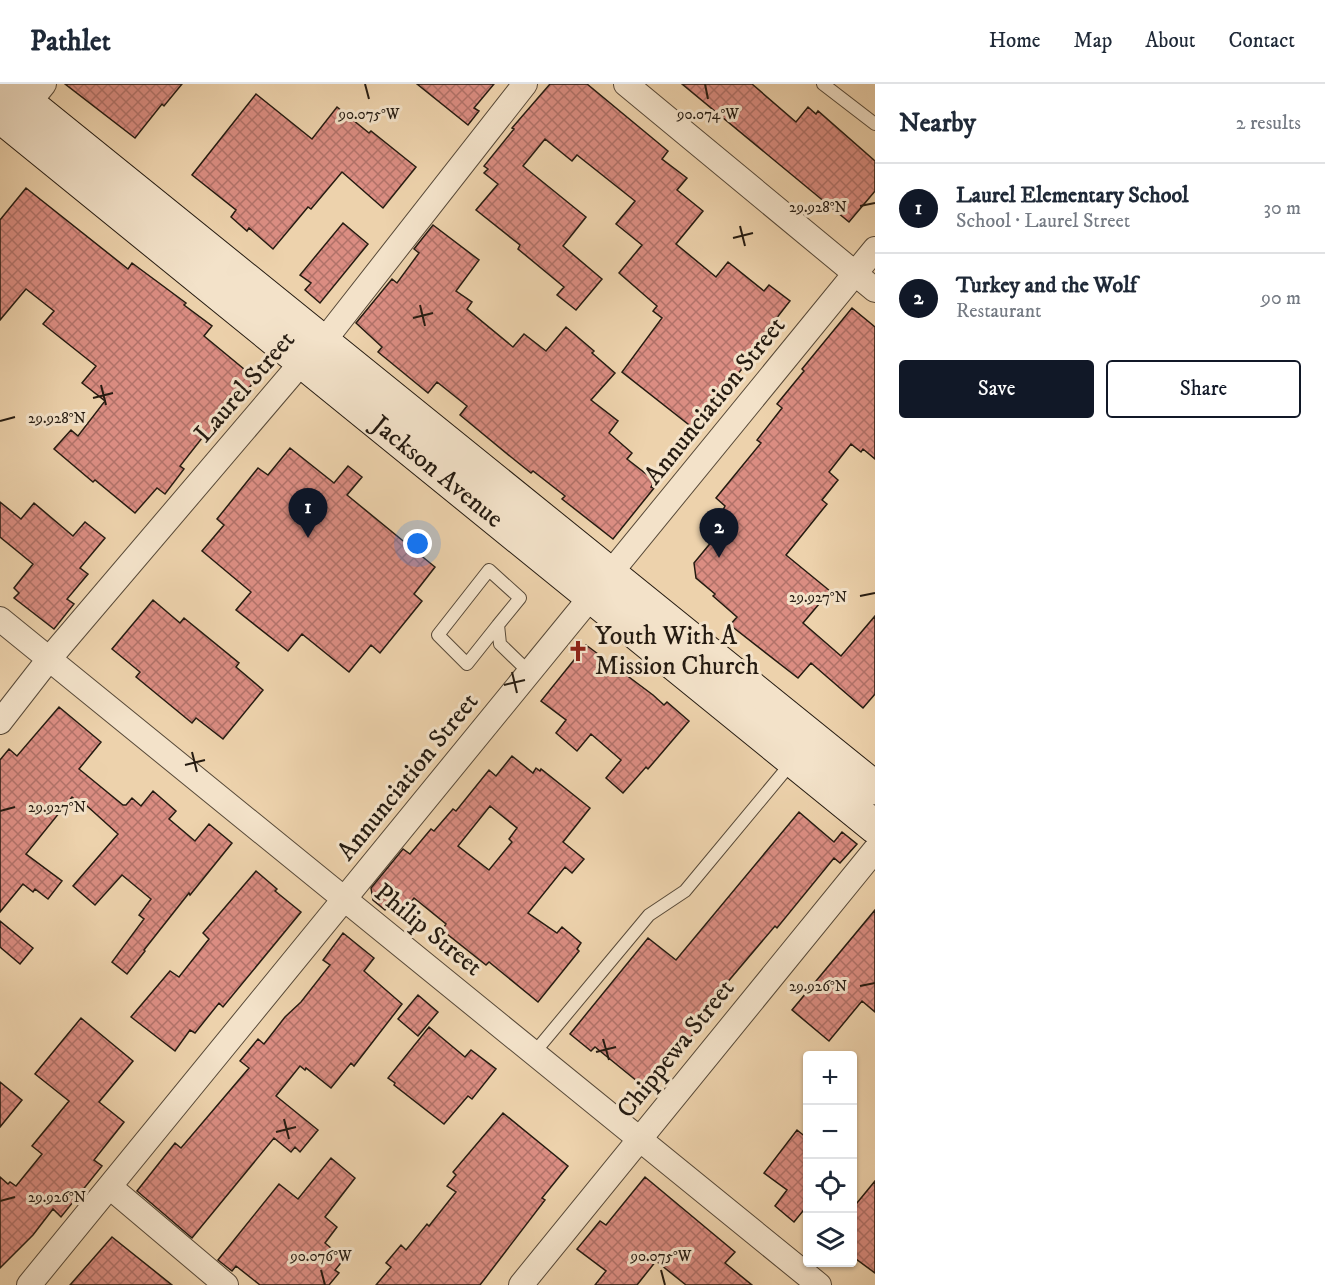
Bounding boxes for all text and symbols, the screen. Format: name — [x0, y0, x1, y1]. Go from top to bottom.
text: Pathlet — [30, 24, 111, 59]
text: Home — [989, 28, 1041, 54]
text: Map — [1074, 28, 1112, 54]
text: About — [1145, 28, 1196, 54]
text: Contact — [1229, 28, 1295, 54]
text: 90.075°W — [337, 105, 400, 124]
text: 90.074°W — [676, 105, 739, 124]
text: Nearby — [899, 107, 976, 140]
text: 2 results — [1236, 111, 1301, 136]
text: Laurel Elementary School — [956, 182, 1189, 209]
text: 1 — [915, 196, 922, 221]
text: 30 m — [1263, 196, 1301, 221]
text: 29.928°N — [789, 198, 847, 217]
text: School · Laurel Street — [956, 209, 1130, 234]
text: Turkey and the Wolf — [956, 272, 1137, 299]
text: 2 — [914, 286, 923, 311]
text: 90 m — [1261, 286, 1301, 311]
text: Restaurant — [956, 299, 1041, 324]
street label: Annunciation Street — [637, 310, 793, 492]
street label: Laurel Street — [187, 324, 303, 450]
button: Save — [899, 360, 1094, 418]
button: Share — [1106, 360, 1301, 418]
street label: Jackson Avenue — [363, 407, 510, 535]
text: 29.928°N — [28, 409, 86, 428]
pin: 1 — [288, 488, 328, 538]
pin: 2 — [700, 508, 738, 558]
your location — [403, 529, 432, 558]
text: 29.927°N — [789, 588, 847, 607]
place label: Youth With A Mission Church — [595, 620, 759, 683]
church icon: Youth With A Mission Church — [566, 639, 590, 663]
street label: Annunciation Street — [330, 686, 486, 868]
text: 29.927°N — [28, 798, 86, 817]
street label: Philip Street — [367, 876, 489, 984]
street label: Chippewa Street — [610, 973, 742, 1125]
text: 29.926°N — [789, 977, 847, 996]
map controls — [803, 1051, 857, 1267]
button: + — [803, 1051, 857, 1105]
button: − — [803, 1105, 857, 1159]
button: locate — [803, 1159, 857, 1213]
text: 29.926°N — [28, 1188, 86, 1207]
button: layers — [803, 1213, 857, 1267]
text: 90.076°W — [289, 1247, 352, 1266]
text: 90.075°W — [629, 1247, 692, 1266]

